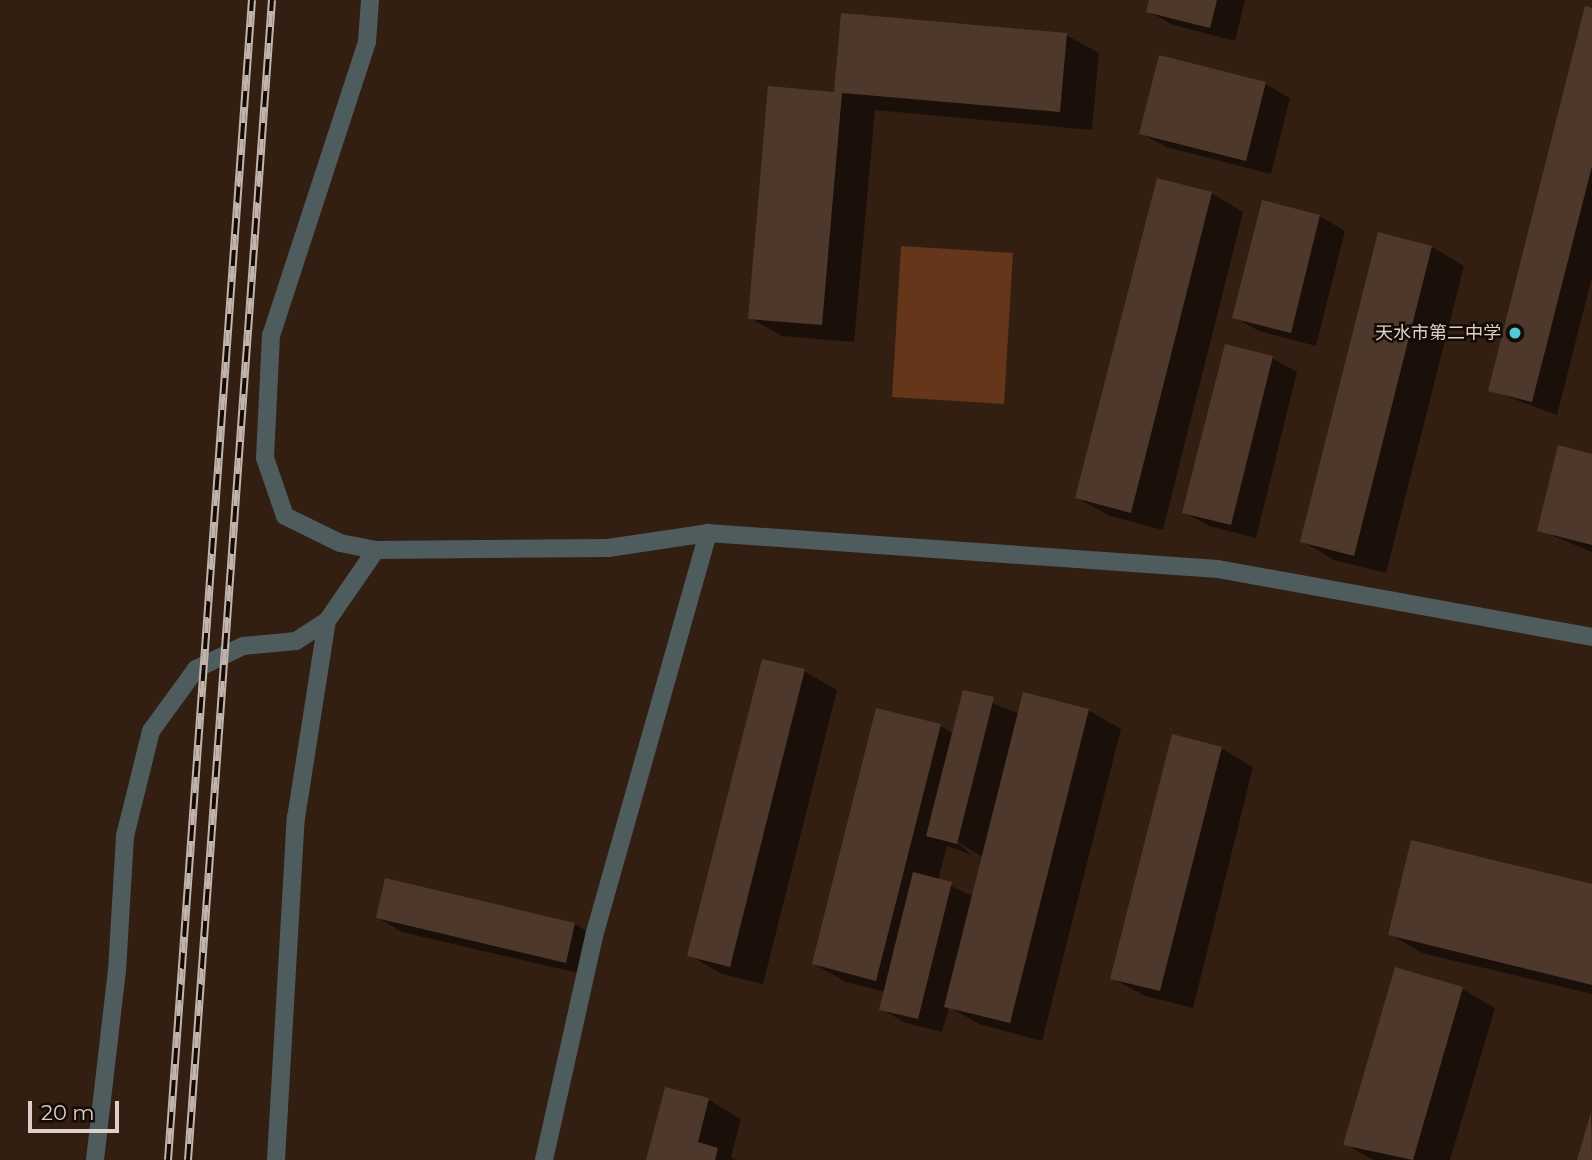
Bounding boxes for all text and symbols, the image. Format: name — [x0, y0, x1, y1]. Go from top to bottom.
place label: 天水市第二中学 — [1375, 322, 1501, 344]
marker: 天水市第二中学 — [1507, 325, 1523, 341]
scale bar — [32, 1086, 122, 1130]
text: 20 m — [41, 1100, 95, 1125]

